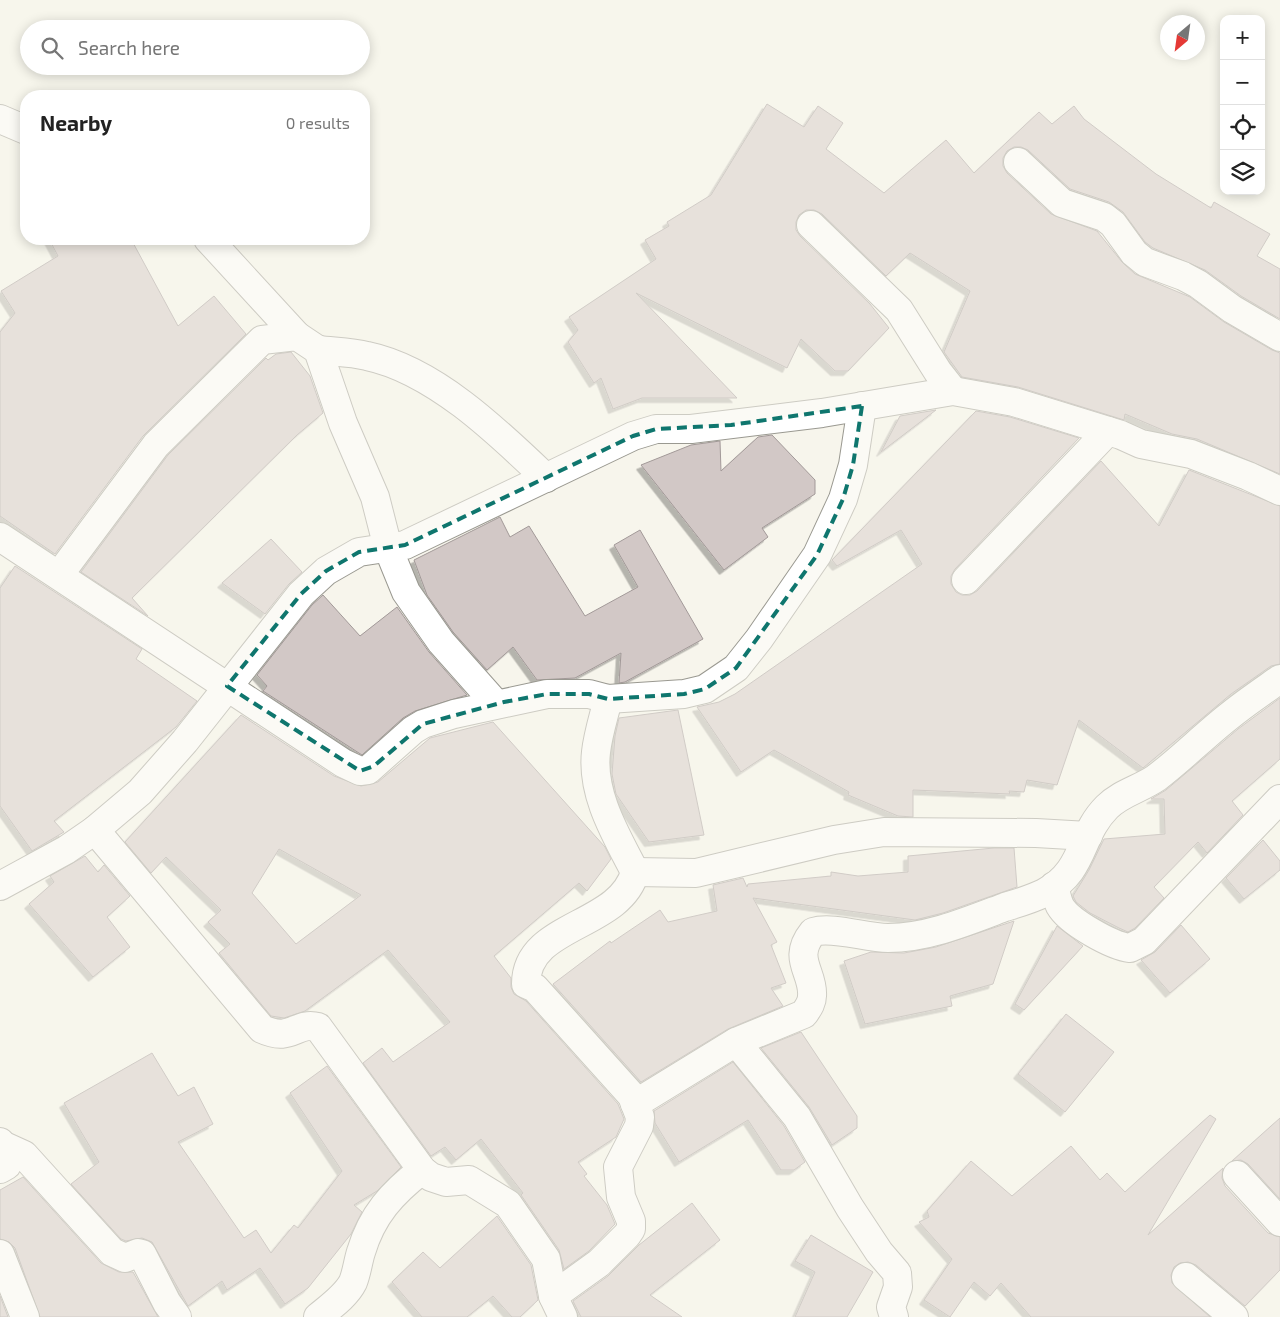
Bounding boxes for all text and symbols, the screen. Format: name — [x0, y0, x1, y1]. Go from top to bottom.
north arrow — [1160, 15, 1205, 60]
map controls — [1220, 15, 1265, 195]
button: + — [1220, 15, 1265, 60]
search box — [20, 20, 370, 75]
icon: search — [38, 34, 66, 62]
text: Search here — [78, 36, 180, 59]
button: − — [1220, 60, 1265, 105]
button: locate — [1220, 105, 1265, 150]
text: Nearby — [40, 110, 112, 135]
text: 0 results — [286, 113, 350, 132]
button: layers — [1220, 150, 1265, 195]

